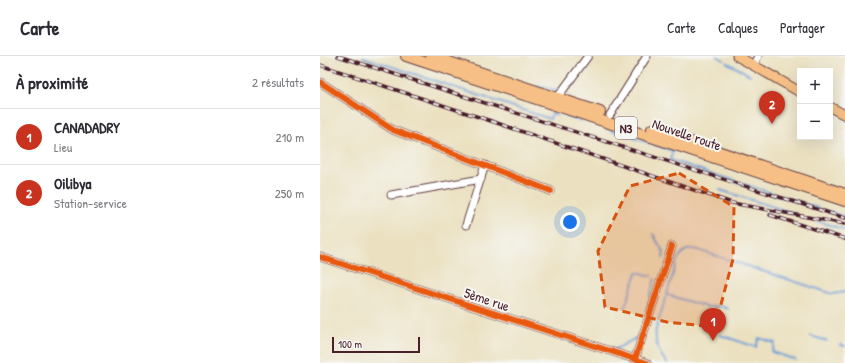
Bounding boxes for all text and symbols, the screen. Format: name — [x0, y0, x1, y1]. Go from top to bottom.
text: Carte — [20, 15, 59, 41]
text: Carte — [667, 18, 696, 37]
text: Calques — [718, 18, 758, 37]
text: Partager — [780, 18, 825, 37]
map controls — [797, 68, 833, 140]
button: + — [797, 68, 833, 104]
text: À proximité — [16, 71, 88, 94]
text: 2 résultats — [252, 73, 304, 91]
pin: 2 — [759, 91, 785, 124]
button: − — [797, 104, 833, 140]
street label: Nouvelle route — [650, 113, 724, 155]
text: CANADADRY — [54, 117, 120, 138]
road number: N3 — [615, 117, 637, 139]
text: 1 — [27, 128, 31, 146]
text: 210 m — [276, 128, 304, 146]
text: Lieu — [54, 138, 72, 156]
text: Oilibya — [54, 173, 91, 194]
text: 2 — [26, 184, 32, 202]
text: 250 m — [275, 184, 304, 202]
text: Station-service — [54, 194, 127, 212]
your location — [560, 212, 580, 232]
street label: 5ème rue — [462, 283, 512, 315]
pin: 1 — [700, 308, 726, 341]
scale bar — [332, 335, 420, 354]
text: 100 m — [338, 337, 362, 351]

